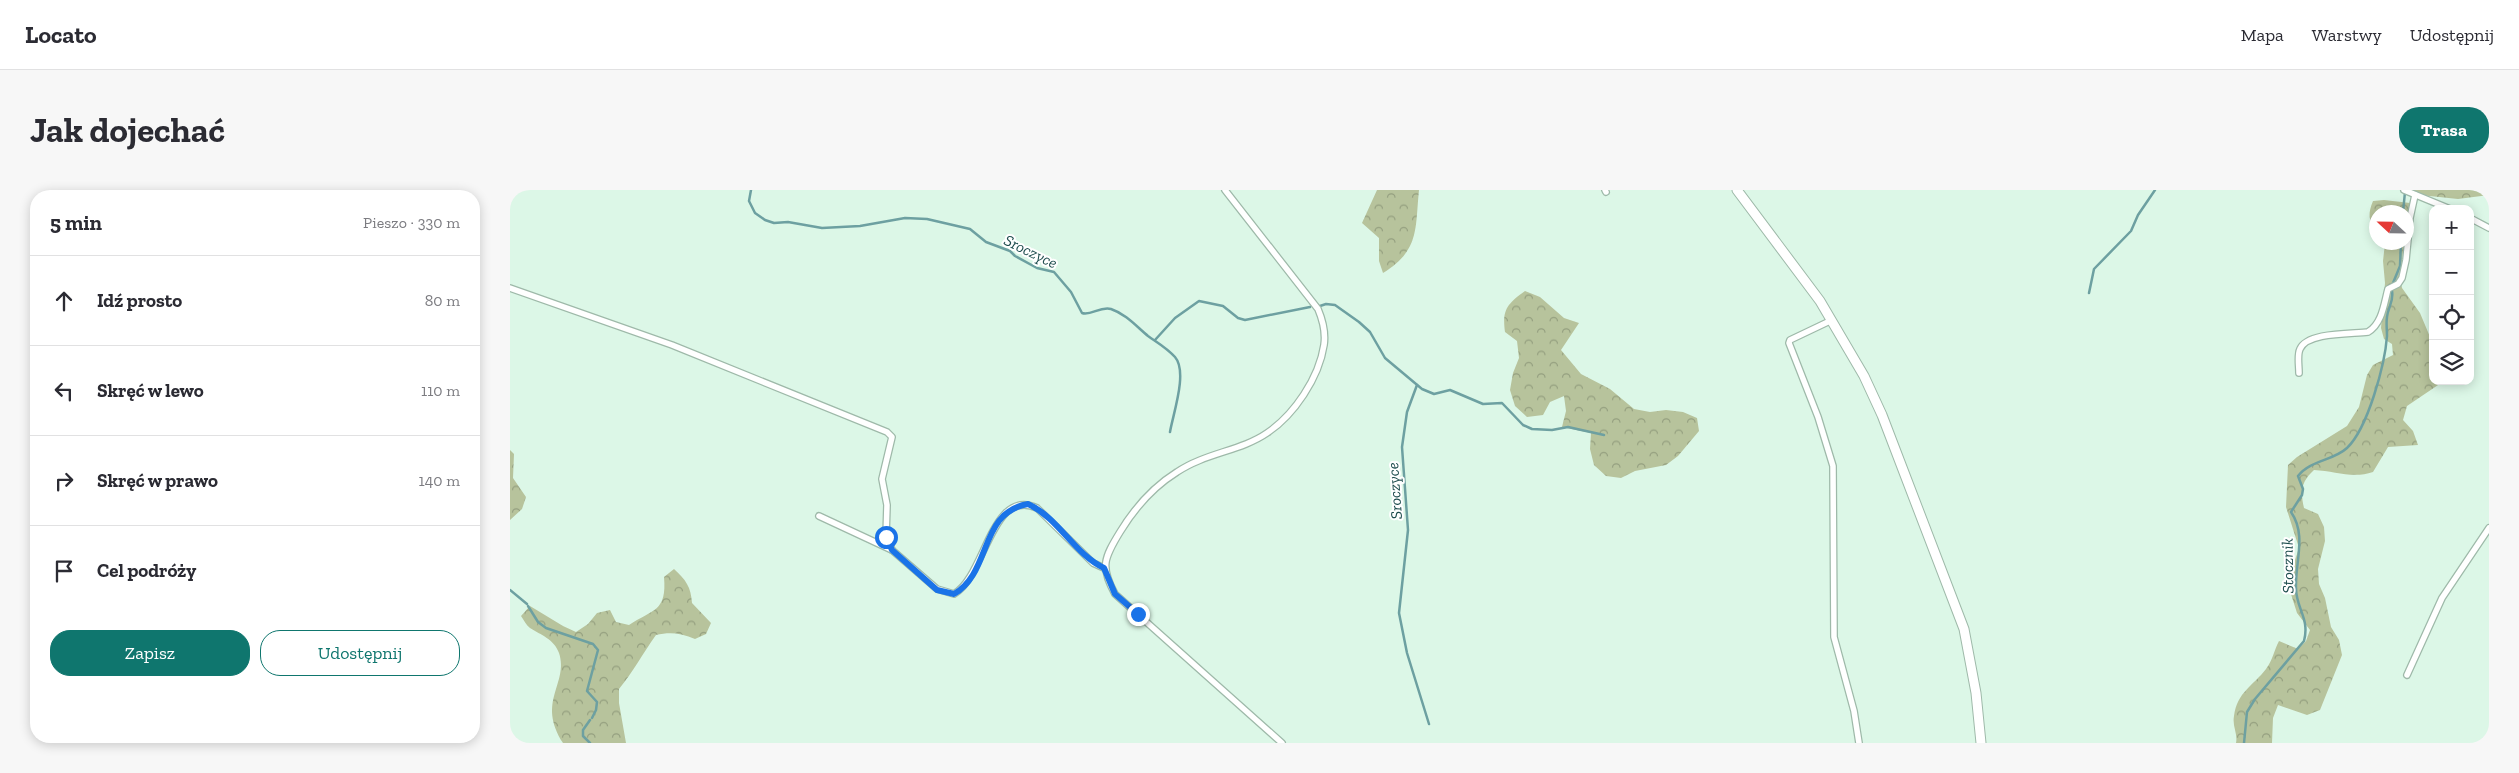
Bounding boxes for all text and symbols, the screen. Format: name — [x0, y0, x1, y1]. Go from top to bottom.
text: Locato — [25, 20, 97, 49]
text: Mapa — [2241, 24, 2284, 46]
text: Warstwy — [2312, 24, 2382, 46]
text: Udostępnij — [2410, 24, 2494, 46]
button: Trasa — [2399, 107, 2489, 153]
text: Jak dojechać — [30, 109, 225, 151]
north arrow — [2369, 205, 2414, 250]
map controls — [2429, 205, 2474, 385]
button: + — [2429, 205, 2474, 250]
text: 5 min — [50, 210, 102, 235]
text: Pieszo · 330 m — [363, 213, 460, 232]
water label: Sroczyce — [1001, 230, 1061, 273]
button: − — [2429, 250, 2474, 295]
icon: ahead — [50, 287, 78, 315]
text: Idź prosto — [97, 289, 182, 312]
text: 80 m — [425, 291, 460, 310]
button: locate — [2429, 295, 2474, 340]
button: layers — [2429, 340, 2474, 385]
icon: left — [50, 377, 78, 405]
text: Skręć w lewo — [97, 379, 204, 402]
text: 110 m — [421, 381, 460, 400]
water label: Sroczyce — [1383, 462, 1406, 520]
icon: right — [50, 467, 78, 495]
text: Skręć w prawo — [97, 469, 218, 492]
text: 140 m — [419, 471, 460, 490]
route start — [875, 526, 898, 549]
water label: Stocznik — [2278, 538, 2297, 594]
icon: arrive — [50, 557, 78, 585]
text: Cel podróży — [97, 559, 196, 582]
route end — [1127, 603, 1150, 626]
button: Zapisz — [50, 630, 250, 676]
button: Udostępnij — [260, 630, 460, 676]

